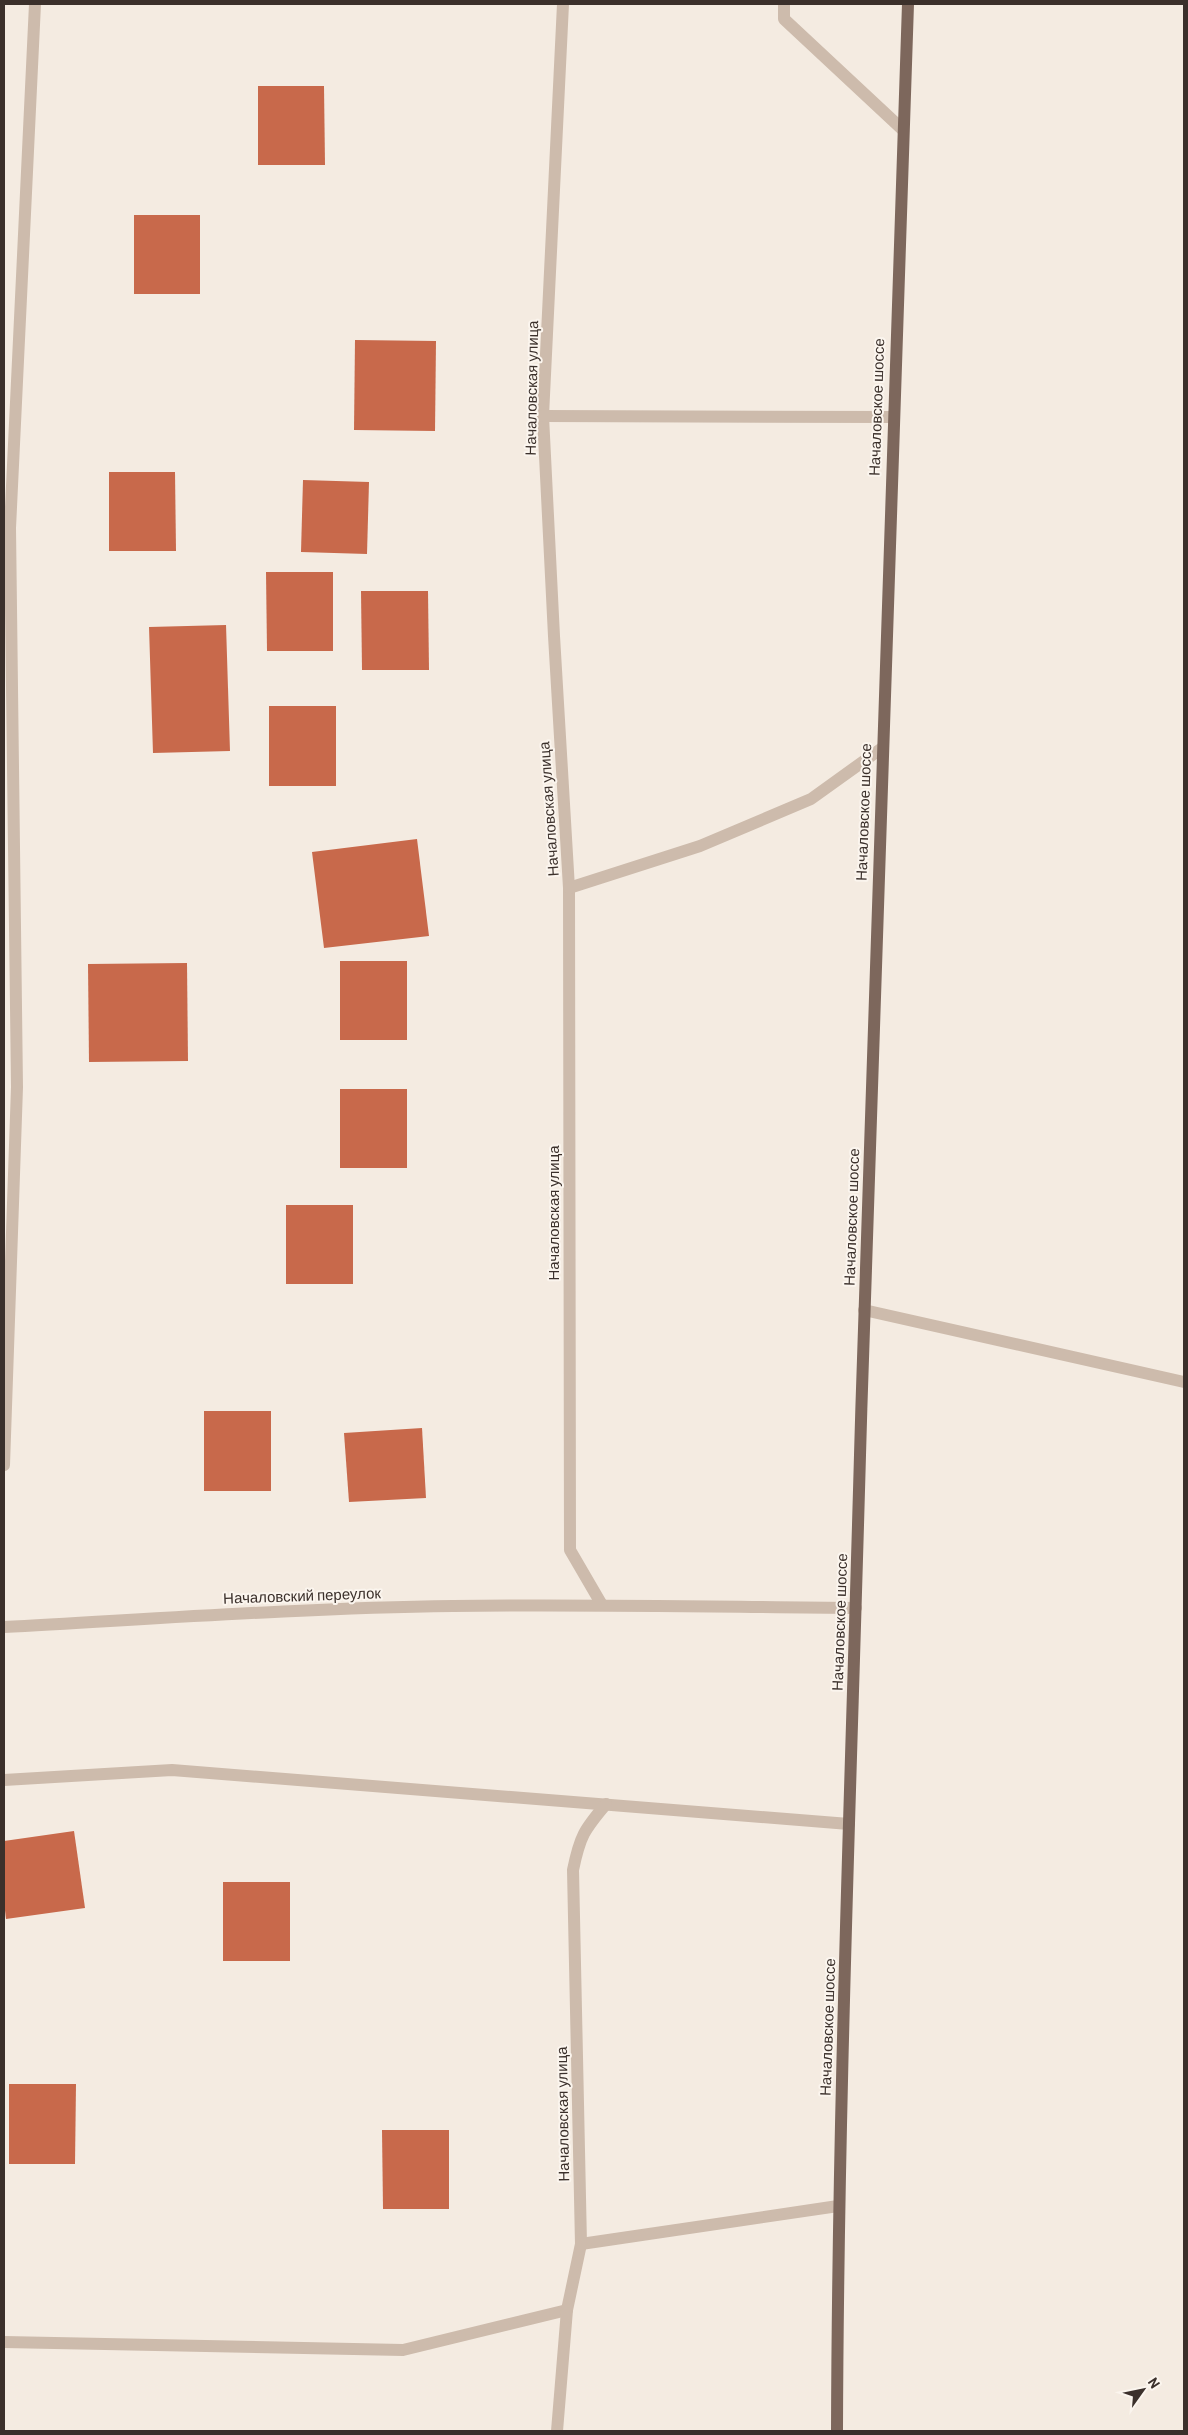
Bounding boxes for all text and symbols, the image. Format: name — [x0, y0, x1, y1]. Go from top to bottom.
street label: Началовская улица — [521, 320, 541, 456]
street label: Началовское шоссе — [865, 338, 887, 476]
street label: Началовская улица — [534, 740, 562, 877]
street label: Началовское шоссе — [852, 743, 874, 881]
street label: Началовская улица — [544, 1145, 562, 1281]
street label: Началовское шоссе — [840, 1148, 862, 1286]
street label: Началовское шоссе — [828, 1553, 850, 1691]
street label: Началовский переулок — [223, 1583, 382, 1607]
street label: Началовское шоссе — [816, 1958, 838, 2096]
street label: Началовская улица — [552, 2046, 572, 2182]
north arrow — [1118, 2365, 1168, 2415]
text: N — [1145, 2374, 1164, 2391]

